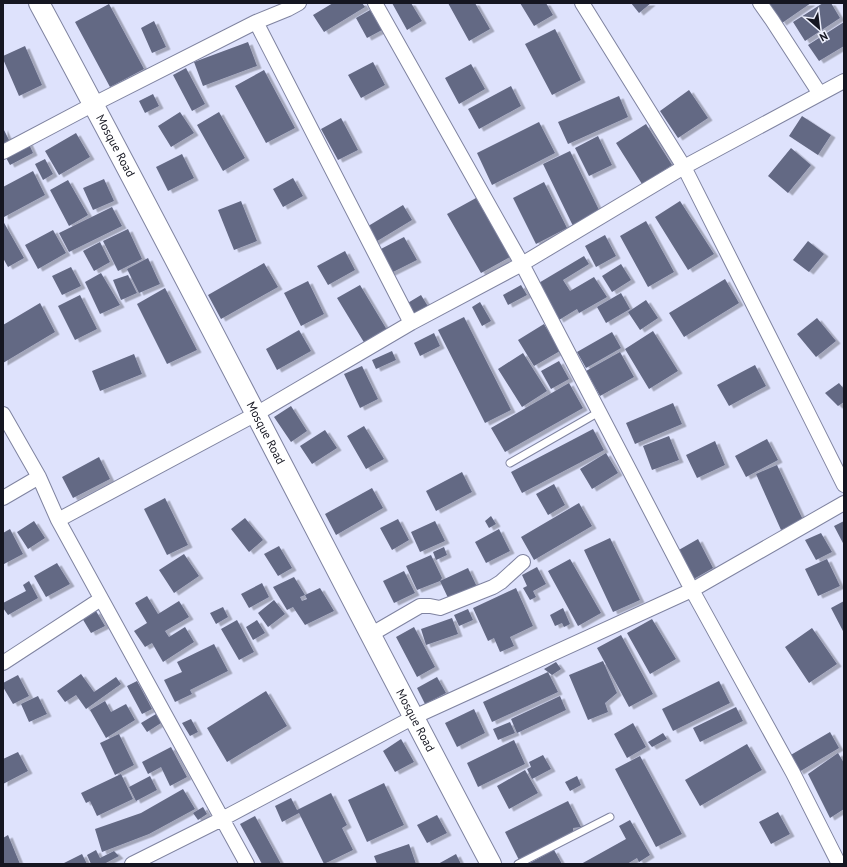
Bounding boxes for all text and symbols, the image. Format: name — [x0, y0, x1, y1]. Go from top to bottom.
north arrow — [799, 8, 839, 48]
text: N — [817, 29, 830, 45]
street label: Mosque Road — [93, 112, 139, 179]
street label: Mosque Road — [244, 399, 289, 467]
street label: Mosque Road — [393, 686, 438, 754]

